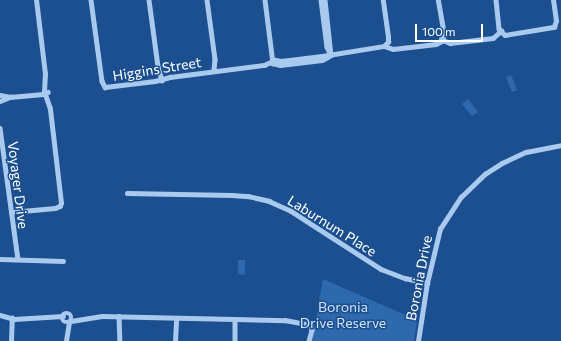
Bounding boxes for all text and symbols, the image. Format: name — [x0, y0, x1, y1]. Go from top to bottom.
scale bar — [417, 16, 485, 42]
text: 100 m — [422, 24, 456, 38]
street label: Higgins Street — [111, 54, 203, 84]
street label: Voyager Drive — [4, 140, 32, 230]
street label: Laburnum Place — [284, 192, 380, 260]
street label: Boronia Drive — [402, 234, 436, 322]
park label: Boronia Drive Reserve — [300, 299, 386, 332]

